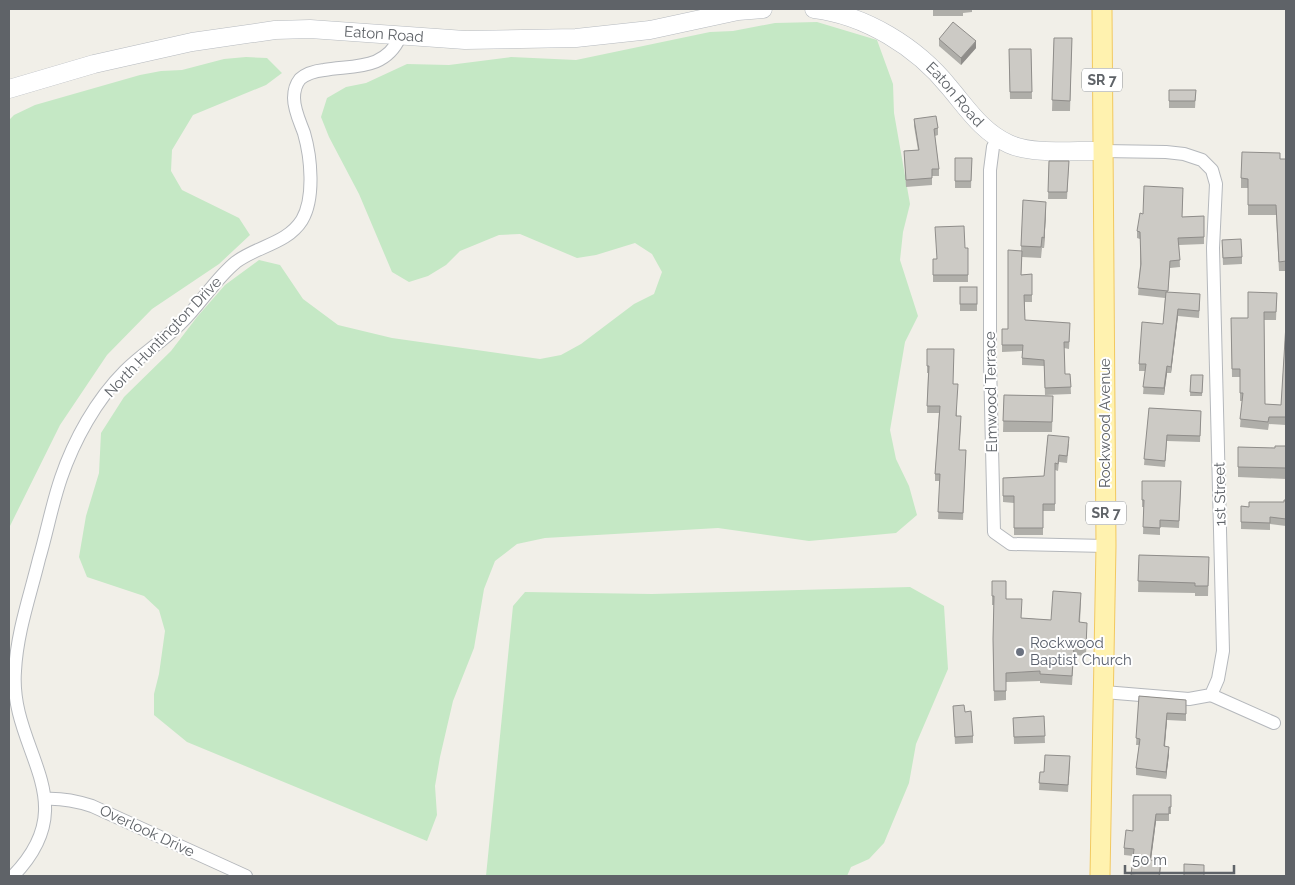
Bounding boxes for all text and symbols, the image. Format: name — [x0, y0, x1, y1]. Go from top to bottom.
street label: Eaton Road — [344, 22, 424, 46]
street label: Eaton Road — [922, 58, 987, 131]
road number: SR 7 — [1082, 68, 1122, 92]
street label: North Huntington Drive — [101, 273, 225, 401]
street label: Elmwood Terrace — [981, 331, 1001, 453]
street label: Rockwood Avenue — [1096, 358, 1114, 488]
street label: 1st Street — [1210, 462, 1230, 526]
road number: SR 7 — [1086, 502, 1126, 524]
place label: Rockwood Baptist Church — [1030, 634, 1132, 669]
marker: Rockwood Baptist Church — [1014, 646, 1026, 658]
street label: Overlook Drive — [97, 801, 197, 861]
scale bar — [1125, 842, 1234, 874]
text: 50 m — [1132, 851, 1167, 869]

